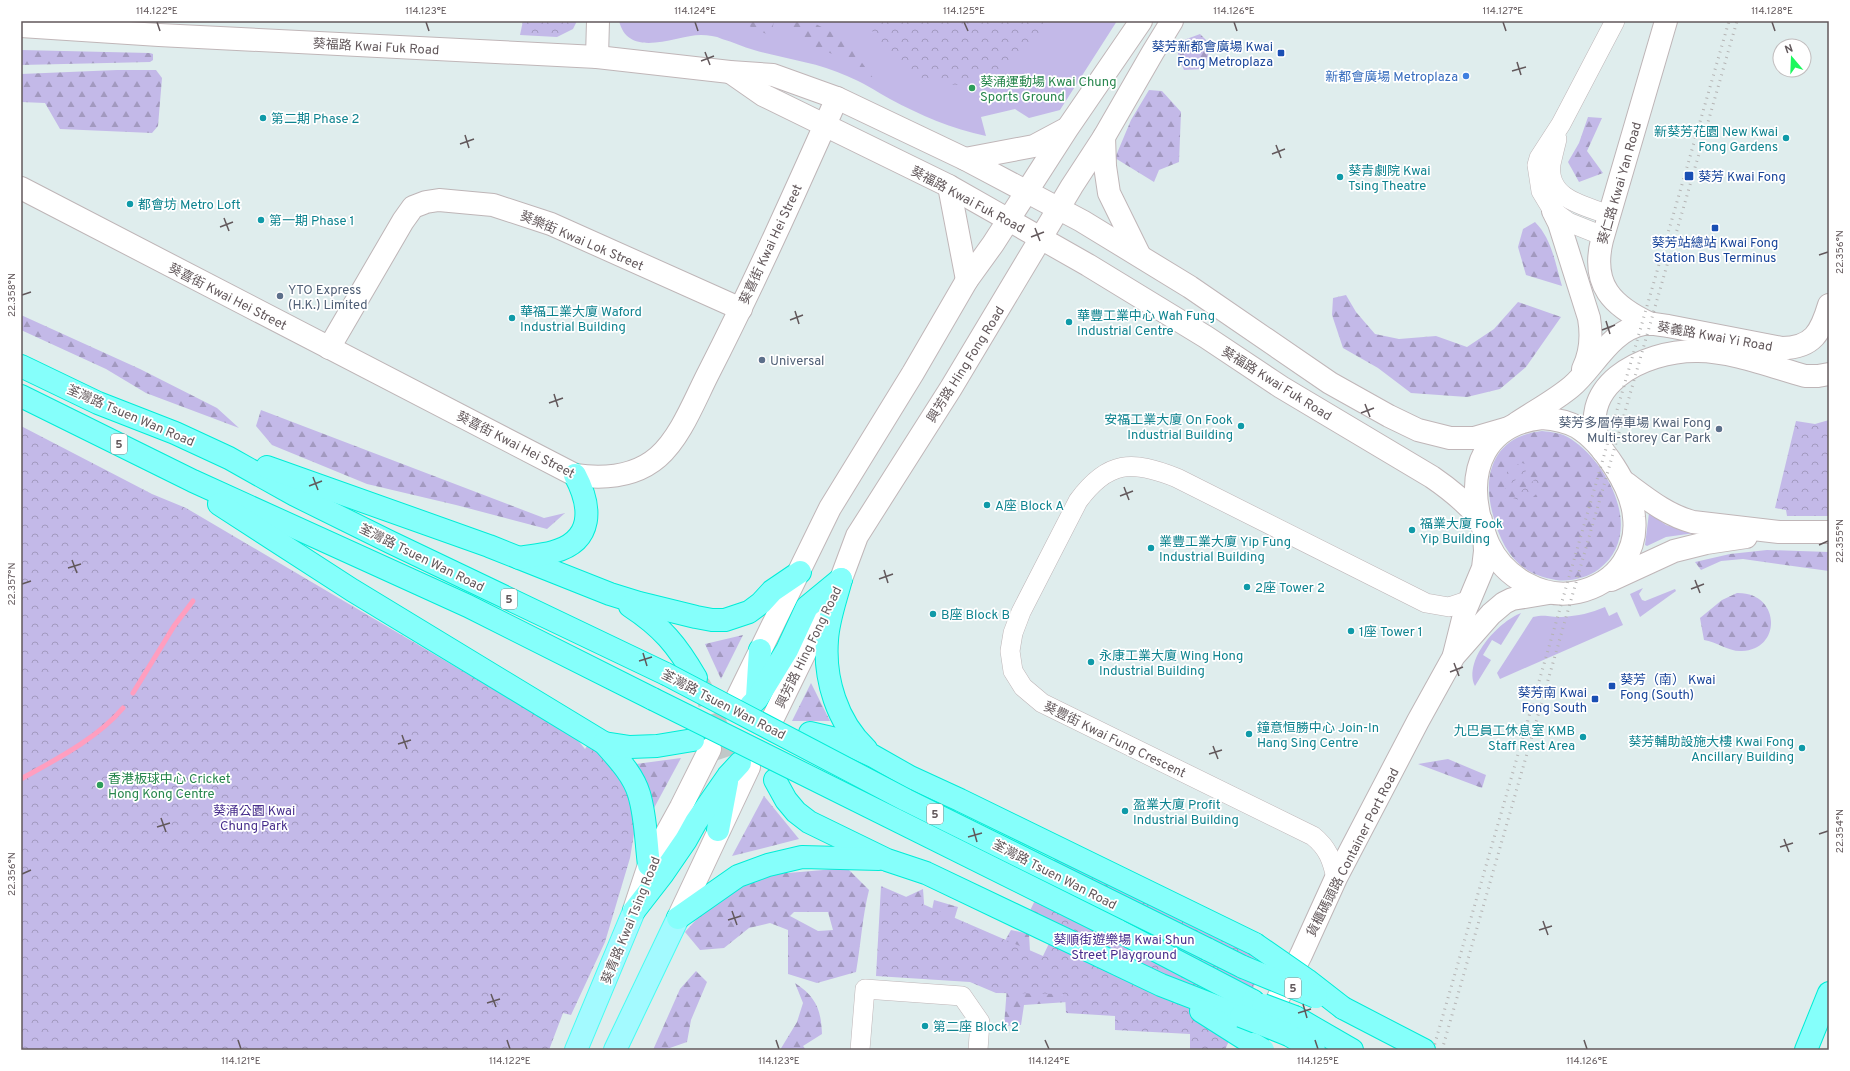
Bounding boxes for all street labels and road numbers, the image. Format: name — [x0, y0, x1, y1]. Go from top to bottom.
street label: 葵福路 Kwai Fuk Road — [312, 37, 440, 59]
street label: 葵仁路 Kwai Yan Road — [1595, 120, 1646, 247]
street label: 葵福路 Kwai Fuk Road — [907, 164, 1027, 238]
street label: 葵喜街 Kwai Hei Street — [737, 182, 807, 308]
street label: 葵樂街 Kwai Lok Street — [517, 208, 646, 275]
street label: 葵喜街 Kwai Hei Street — [165, 261, 289, 335]
street label: 興芳路 Hing Fong Road — [924, 304, 1009, 426]
street label: 葵義路 Kwai Yi Road — [1656, 320, 1774, 356]
street label: 葵福路 Kwai Fuk Road — [1218, 344, 1334, 425]
street label: 荃灣路 Tsuen Wan Road — [64, 383, 197, 451]
street label: 葵喜街 Kwai Hei Street — [453, 409, 577, 483]
road number: 5 — [111, 434, 127, 454]
street label: 荃灣路 Tsuen Wan Road — [356, 522, 486, 596]
street label: 興芳路 Hing Fong Road — [773, 584, 846, 712]
road number: 5 — [501, 589, 517, 609]
street label: 荃灣路 Tsuen Wan Road — [658, 667, 788, 744]
street label: 葵豐街 Kwai Fung Crescent — [1040, 699, 1188, 782]
street label: 貨櫃碼頭路 Container Port Road — [1303, 765, 1403, 940]
road number: 5 — [927, 804, 943, 824]
street label: 荃灣路 Tsuen Wan Road — [989, 837, 1119, 914]
street label: 葵青路 Kwai Tsing Road — [599, 855, 665, 987]
road number: 5 — [1285, 978, 1301, 998]

